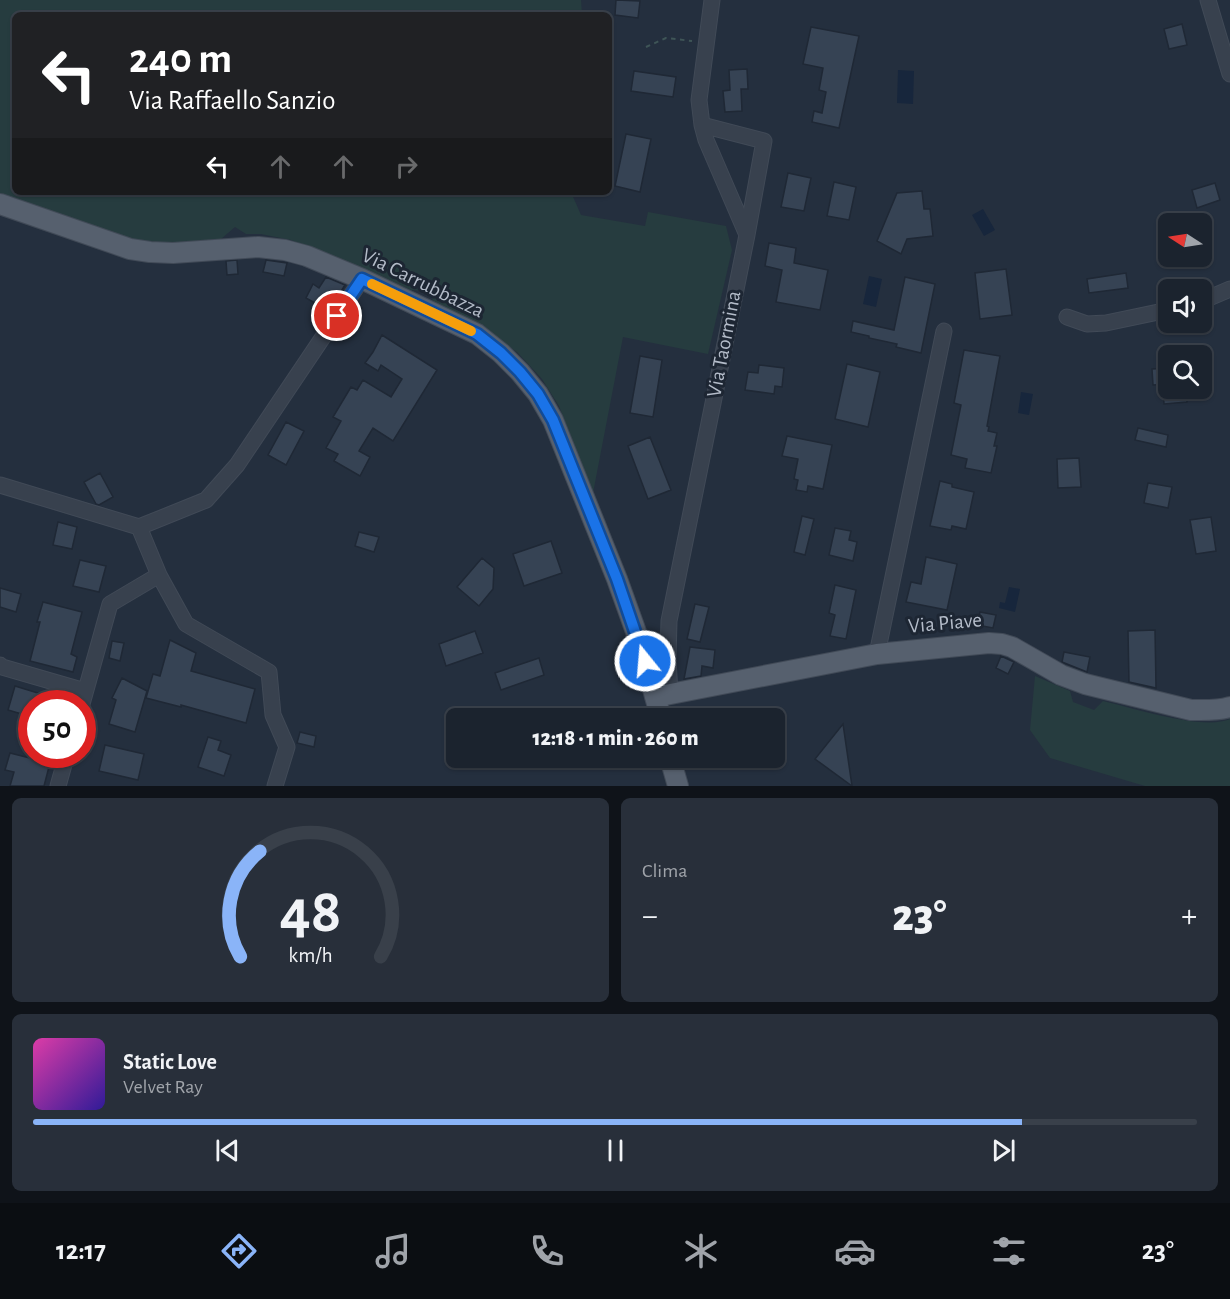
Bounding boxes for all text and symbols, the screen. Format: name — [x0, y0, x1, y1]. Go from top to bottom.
icon: left — [30, 36, 108, 114]
text: 240 m — [129, 38, 232, 80]
text: Via Raffaello Sanzio — [129, 87, 336, 114]
icon: left — [201, 150, 234, 183]
icon: ahead — [264, 150, 297, 183]
icon: ahead — [327, 150, 360, 183]
icon: right — [390, 150, 423, 183]
north arrow — [1158, 213, 1212, 267]
map controls — [1158, 213, 1212, 399]
street label: Via Carrubbazza — [359, 244, 488, 322]
button: sound — [1158, 279, 1212, 333]
street label: Via Taormina — [703, 289, 745, 399]
pin — [311, 290, 362, 341]
icon: arrive — [320, 299, 353, 332]
button: search — [1158, 345, 1212, 399]
street label: Via Piave — [907, 609, 983, 637]
position arrow — [613, 629, 677, 693]
speed limit sign: 50 — [18, 690, 96, 768]
text: 12:18 · 1 min · 260 m — [532, 727, 699, 749]
text: Clima — [642, 861, 687, 881]
text: 48 — [279, 881, 342, 943]
text: 23° — [892, 894, 947, 939]
text: − — [642, 900, 658, 933]
text: + — [1181, 900, 1197, 933]
text: km/h — [288, 945, 333, 966]
text: Static Love — [123, 1051, 217, 1073]
text: Velvet Ray — [123, 1077, 203, 1097]
icon: previous — [211, 1134, 244, 1167]
icon: pause — [599, 1134, 632, 1167]
icon: next — [987, 1134, 1020, 1167]
icon: directions — [218, 1230, 260, 1272]
icon: music — [372, 1230, 414, 1272]
icon: phone — [526, 1230, 568, 1272]
icon: climate — [680, 1230, 722, 1272]
icon: car — [834, 1230, 876, 1272]
icon: filters — [988, 1230, 1030, 1272]
text: 12:17 — [56, 1237, 106, 1264]
text: 23° — [1142, 1237, 1174, 1264]

